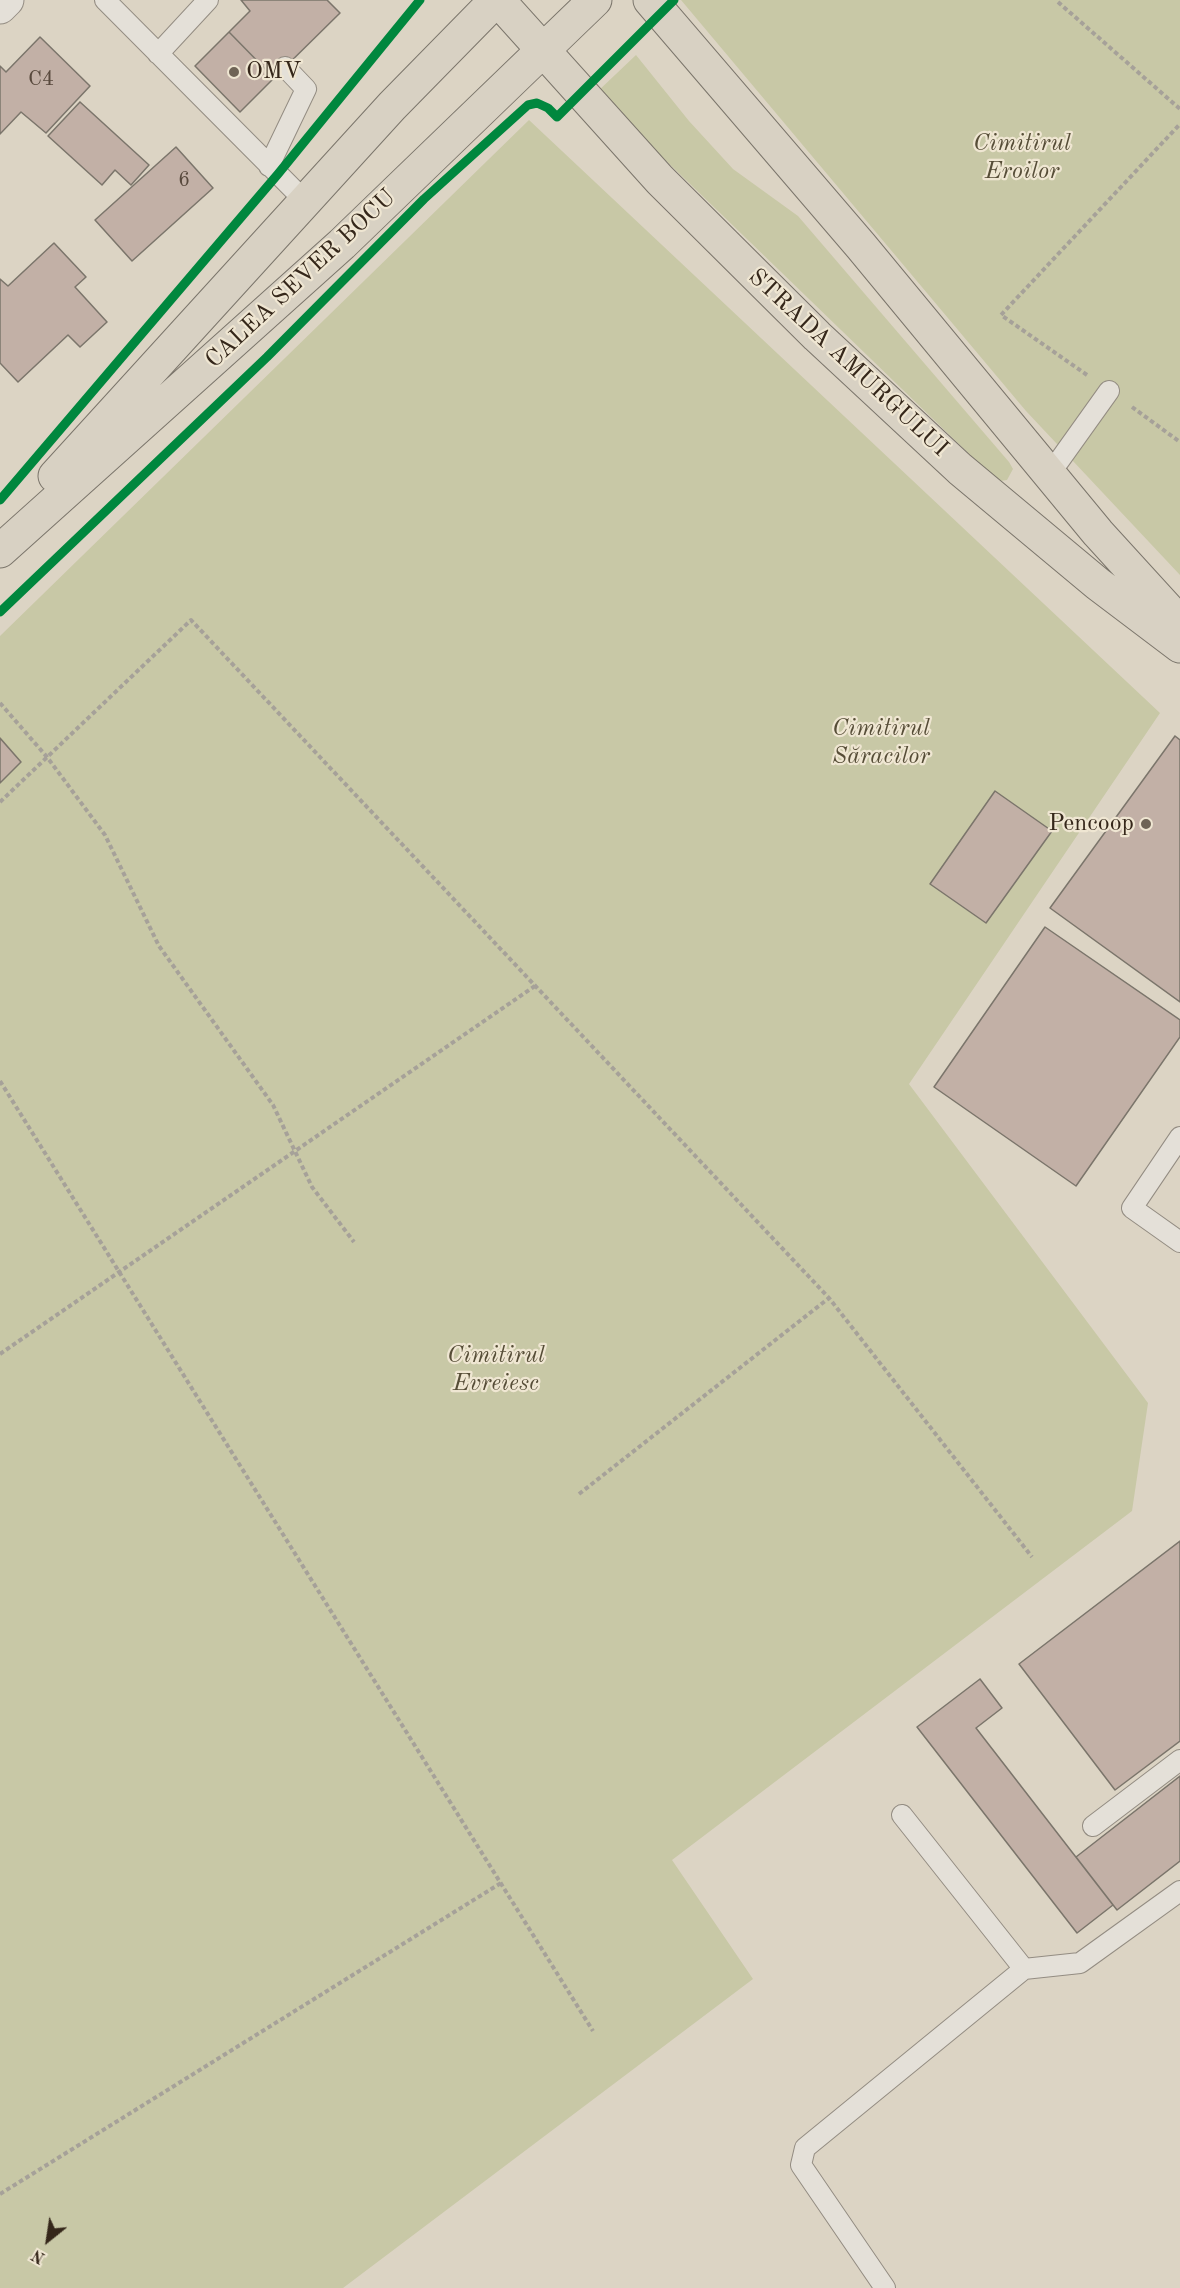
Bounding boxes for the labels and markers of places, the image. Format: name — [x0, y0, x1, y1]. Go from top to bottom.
place label: OMV — [246, 58, 301, 86]
marker: OMV — [227, 65, 241, 79]
place label: Pencoop — [1048, 810, 1134, 838]
marker: Pencoop — [1139, 817, 1153, 831]

